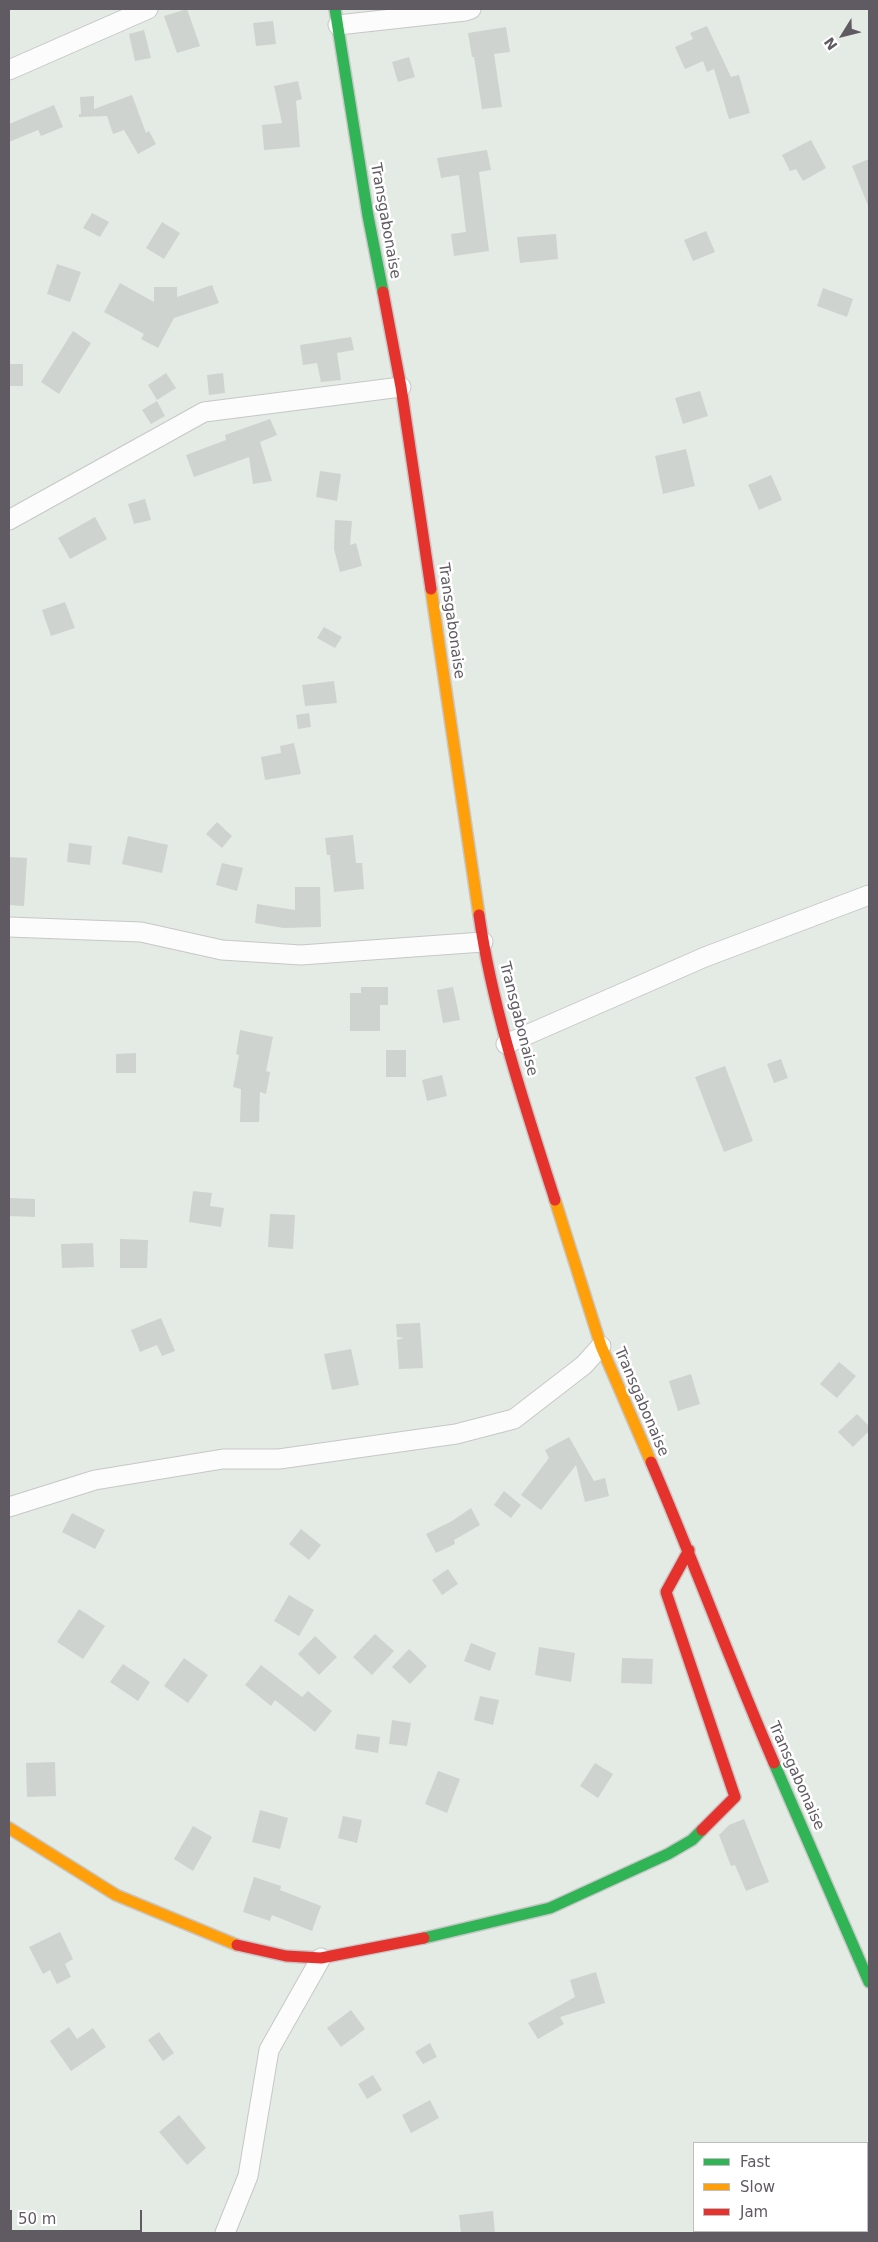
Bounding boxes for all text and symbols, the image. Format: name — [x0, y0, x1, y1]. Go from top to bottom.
north arrow — [818, 10, 868, 60]
text: N — [821, 34, 841, 53]
street label: Transgabonaise — [366, 162, 404, 280]
street label: Transgabonaise — [434, 562, 468, 680]
street label: Transgabonaise — [495, 960, 541, 1078]
street label: Transgabonaise — [610, 1345, 672, 1459]
street label: Transgabonaise — [764, 1719, 828, 1833]
legend — [693, 2142, 868, 2232]
text: Fast — [740, 2153, 770, 2171]
text: Slow — [740, 2178, 775, 2196]
scale bar — [12, 2200, 145, 2232]
text: Jam — [740, 2203, 768, 2221]
text: 50 m — [18, 2210, 56, 2228]

